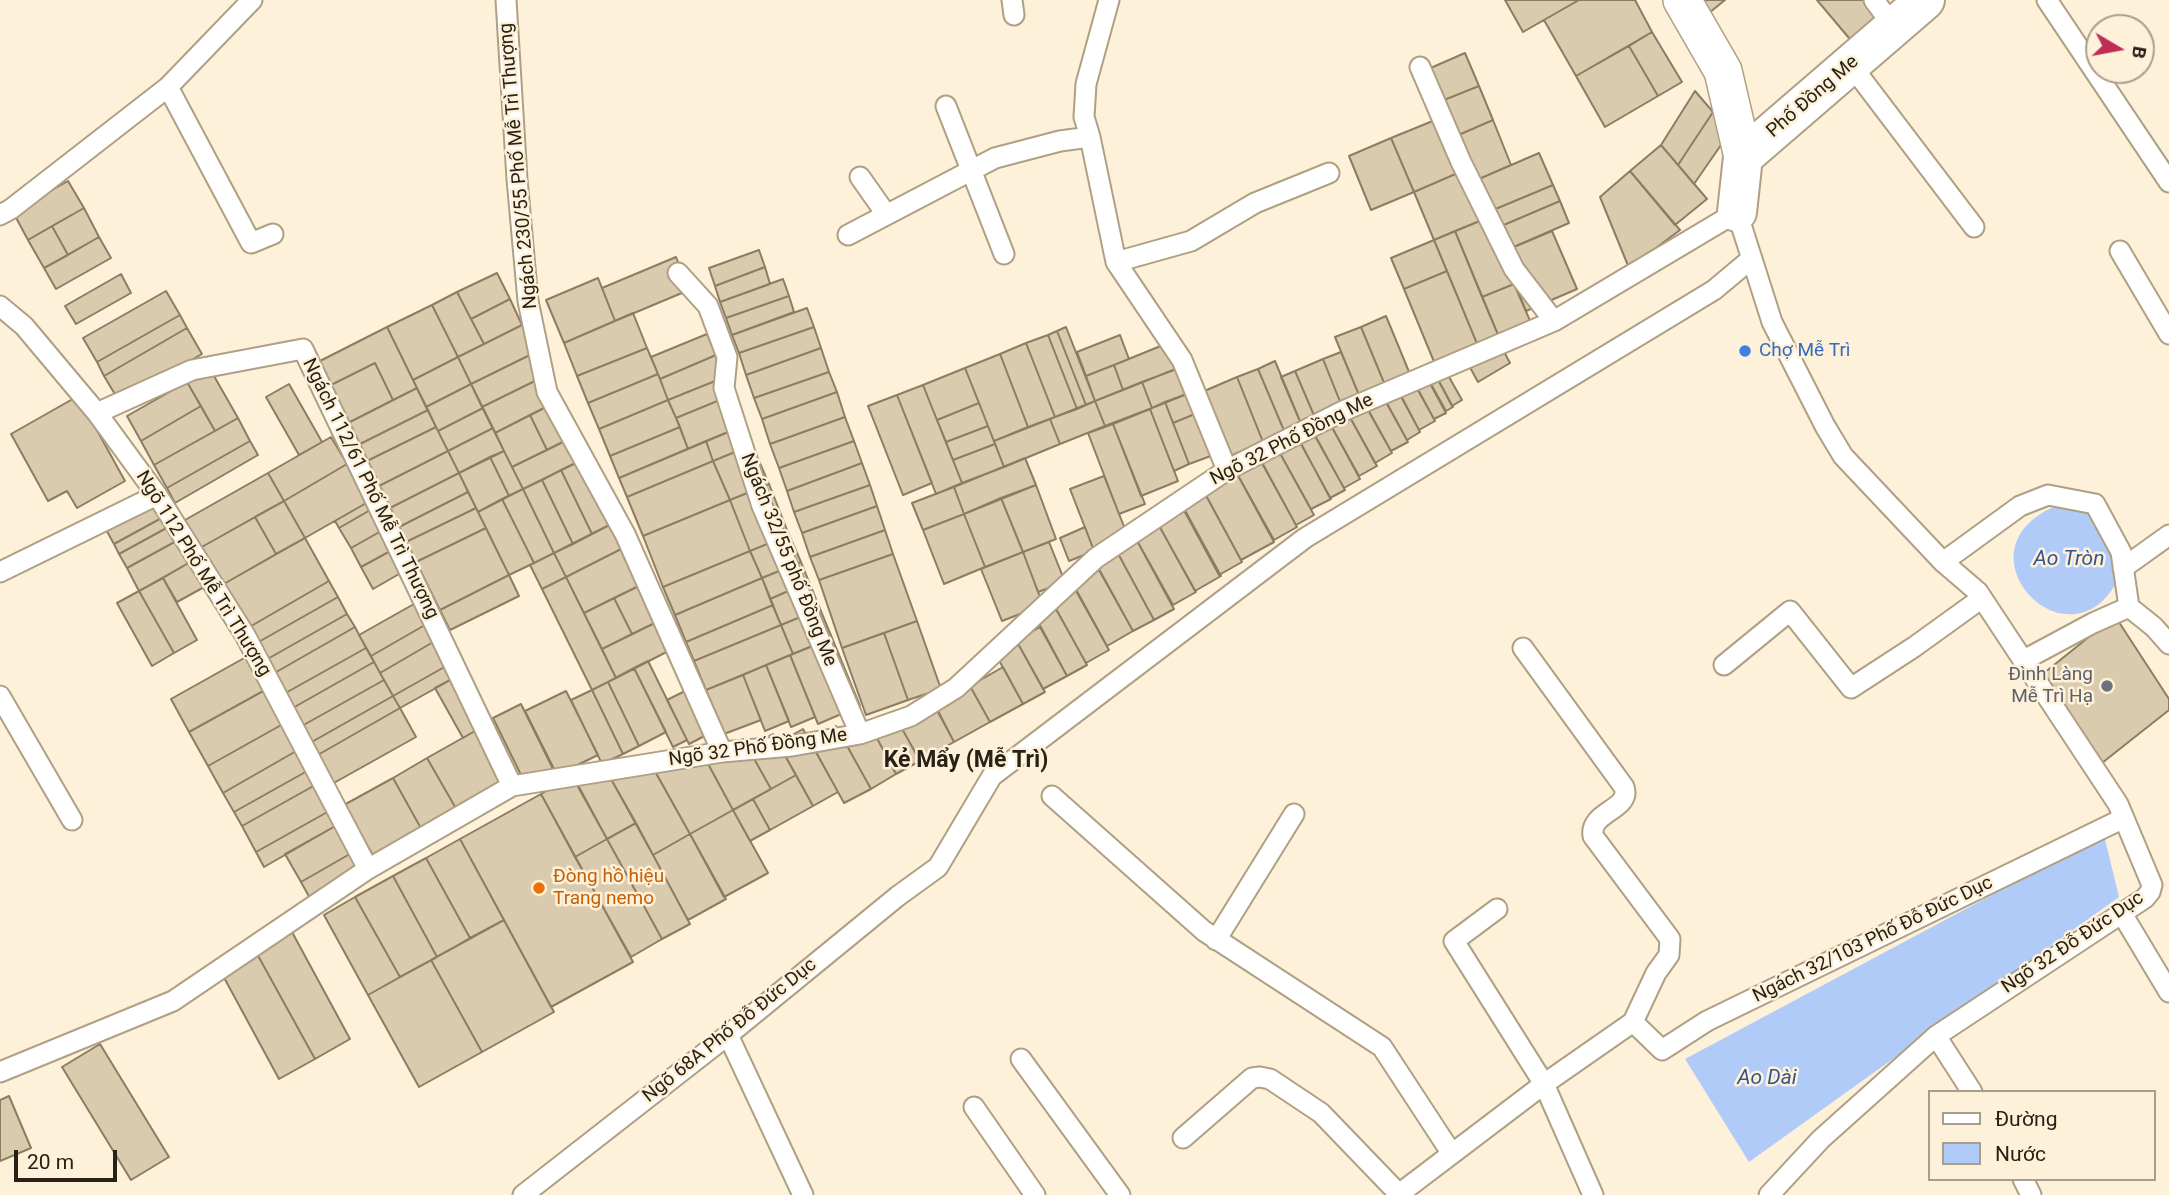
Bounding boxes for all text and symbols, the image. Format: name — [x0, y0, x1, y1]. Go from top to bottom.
north arrow — [2085, 14, 2155, 84]
street label: Ngách 230/55 Phố Mễ Trì Thượng — [495, 22, 543, 310]
text: B — [2127, 44, 2152, 60]
street label: Phố Đồng Me — [1762, 51, 1864, 143]
place label: Chợ Mễ Trì — [1759, 340, 1851, 362]
marker: Chợ Mễ Trì — [1737, 343, 1753, 359]
street label: Ngách 112/61 Phố Mễ Trì Thượng — [297, 355, 443, 623]
street label: Ngõ 32 Phố Đồng Me — [1207, 389, 1377, 491]
street label: Ngách 32/55 phố Đồng Me — [735, 450, 841, 670]
street label: Ngõ 112 Phố Mễ Trì Thượng — [130, 467, 276, 681]
water label: Ao Tròn — [2034, 547, 2104, 573]
place label: Đình Làng Mễ Trì Hạ — [2008, 664, 2093, 708]
marker: Đình Làng Mễ Trì Hạ — [2099, 678, 2115, 694]
street label: Ngõ 32 Phố Đồng Me — [667, 724, 849, 772]
district label: Kẻ Mẩy (Mễ Trì) — [884, 747, 1048, 775]
place label: Đòng hồ hiệu Trang nemo — [553, 866, 664, 910]
street label: Ngách 32/103 Phố Đỗ Đức Dục — [1749, 872, 1997, 1008]
marker: Đòng hồ hiệu Trang nemo — [531, 880, 547, 896]
street label: Ngõ 32 Đỗ Đức Dục — [1998, 887, 2148, 999]
street label: Ngõ 68A Phố Đỗ Đức Dục — [639, 954, 821, 1108]
water label: Ao Dài — [1737, 1066, 1797, 1092]
legend — [1927, 1090, 2155, 1181]
text: Đường — [1995, 1107, 2057, 1131]
scale bar — [18, 1136, 121, 1180]
text: Nước — [1995, 1142, 2046, 1166]
text: 20 m — [27, 1150, 74, 1174]

